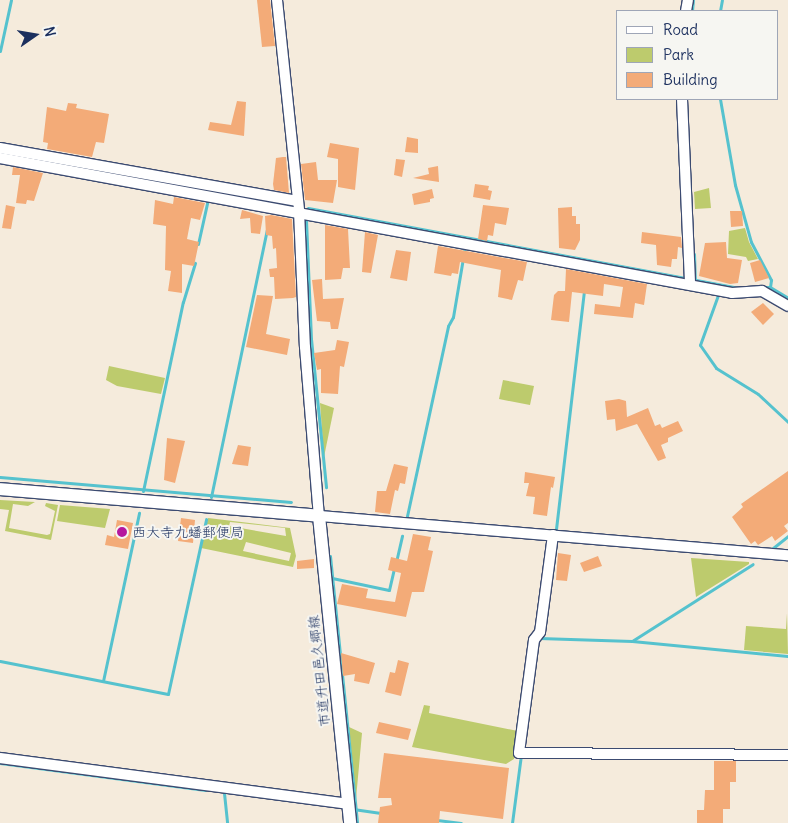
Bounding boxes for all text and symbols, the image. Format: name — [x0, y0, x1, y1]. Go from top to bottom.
north arrow — [10, 10, 60, 60]
legend — [616, 10, 778, 100]
text: Road — [663, 20, 698, 39]
text: N — [40, 25, 59, 38]
text: Park — [663, 45, 694, 64]
text: Building — [663, 70, 718, 89]
place label: 西大寺九蟠郵便局 — [132, 524, 244, 540]
marker: 西大寺九蟠郵便局 — [116, 526, 128, 538]
street label: 市道升田邑久郷線 — [305, 614, 333, 728]

